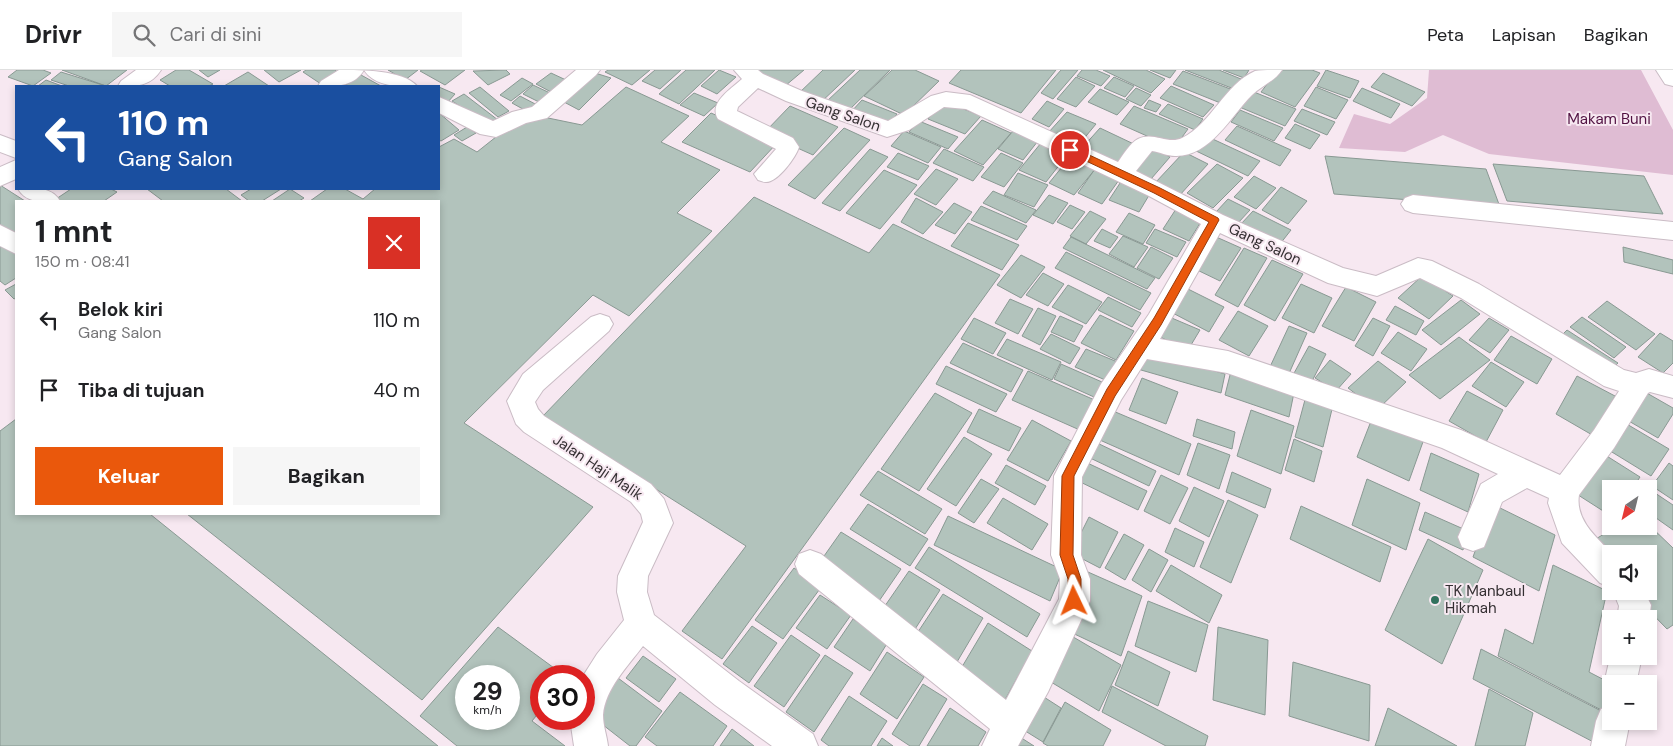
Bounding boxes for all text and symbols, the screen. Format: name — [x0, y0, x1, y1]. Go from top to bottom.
search box — [112, 12, 462, 57]
text: Drivr — [25, 19, 82, 50]
icon: search — [130, 21, 158, 49]
text: Cari di sini — [170, 22, 261, 47]
text: Peta — [1427, 23, 1464, 47]
text: Lapisan — [1492, 23, 1556, 47]
text: Bagikan — [1584, 23, 1648, 47]
street label: Gang Salon — [803, 92, 883, 136]
text: 110 m — [118, 100, 209, 146]
icon: left — [35, 105, 100, 170]
park label: Makam Buni — [1567, 109, 1651, 129]
pin — [1049, 129, 1091, 171]
icon: arrive — [1056, 136, 1084, 164]
text: Gang Salon — [118, 144, 233, 173]
text: 1 mnt — [35, 212, 113, 251]
button: close — [368, 217, 420, 269]
street label: Gang Salon — [1225, 218, 1305, 270]
text: 150 m · 08:41 — [35, 251, 130, 272]
text: Belok kiri — [78, 297, 163, 322]
icon: left — [35, 306, 63, 334]
text: 110 m — [373, 308, 420, 333]
text: Gang Salon — [78, 322, 161, 343]
icon: arrive — [35, 376, 63, 404]
text: Tiba di tujuan — [78, 378, 204, 403]
text: 40 m — [373, 378, 420, 403]
street label: Jalan Haji Malik — [549, 429, 647, 505]
button: Keluar — [35, 447, 223, 505]
button: Bagikan — [233, 447, 420, 505]
north arrow — [1602, 480, 1658, 535]
map controls — [1602, 480, 1657, 730]
button: sound — [1602, 545, 1657, 600]
position arrow — [1047, 574, 1099, 626]
place label: TK Manbaul Hikmah — [1445, 581, 1525, 618]
marker: TK Manbaul Hikmah — [1429, 594, 1441, 606]
button: + — [1602, 610, 1657, 665]
speed limit sign: 30 — [530, 665, 595, 730]
text: 29 — [472, 675, 503, 708]
button: − — [1602, 675, 1657, 730]
text: km/h — [473, 702, 502, 718]

